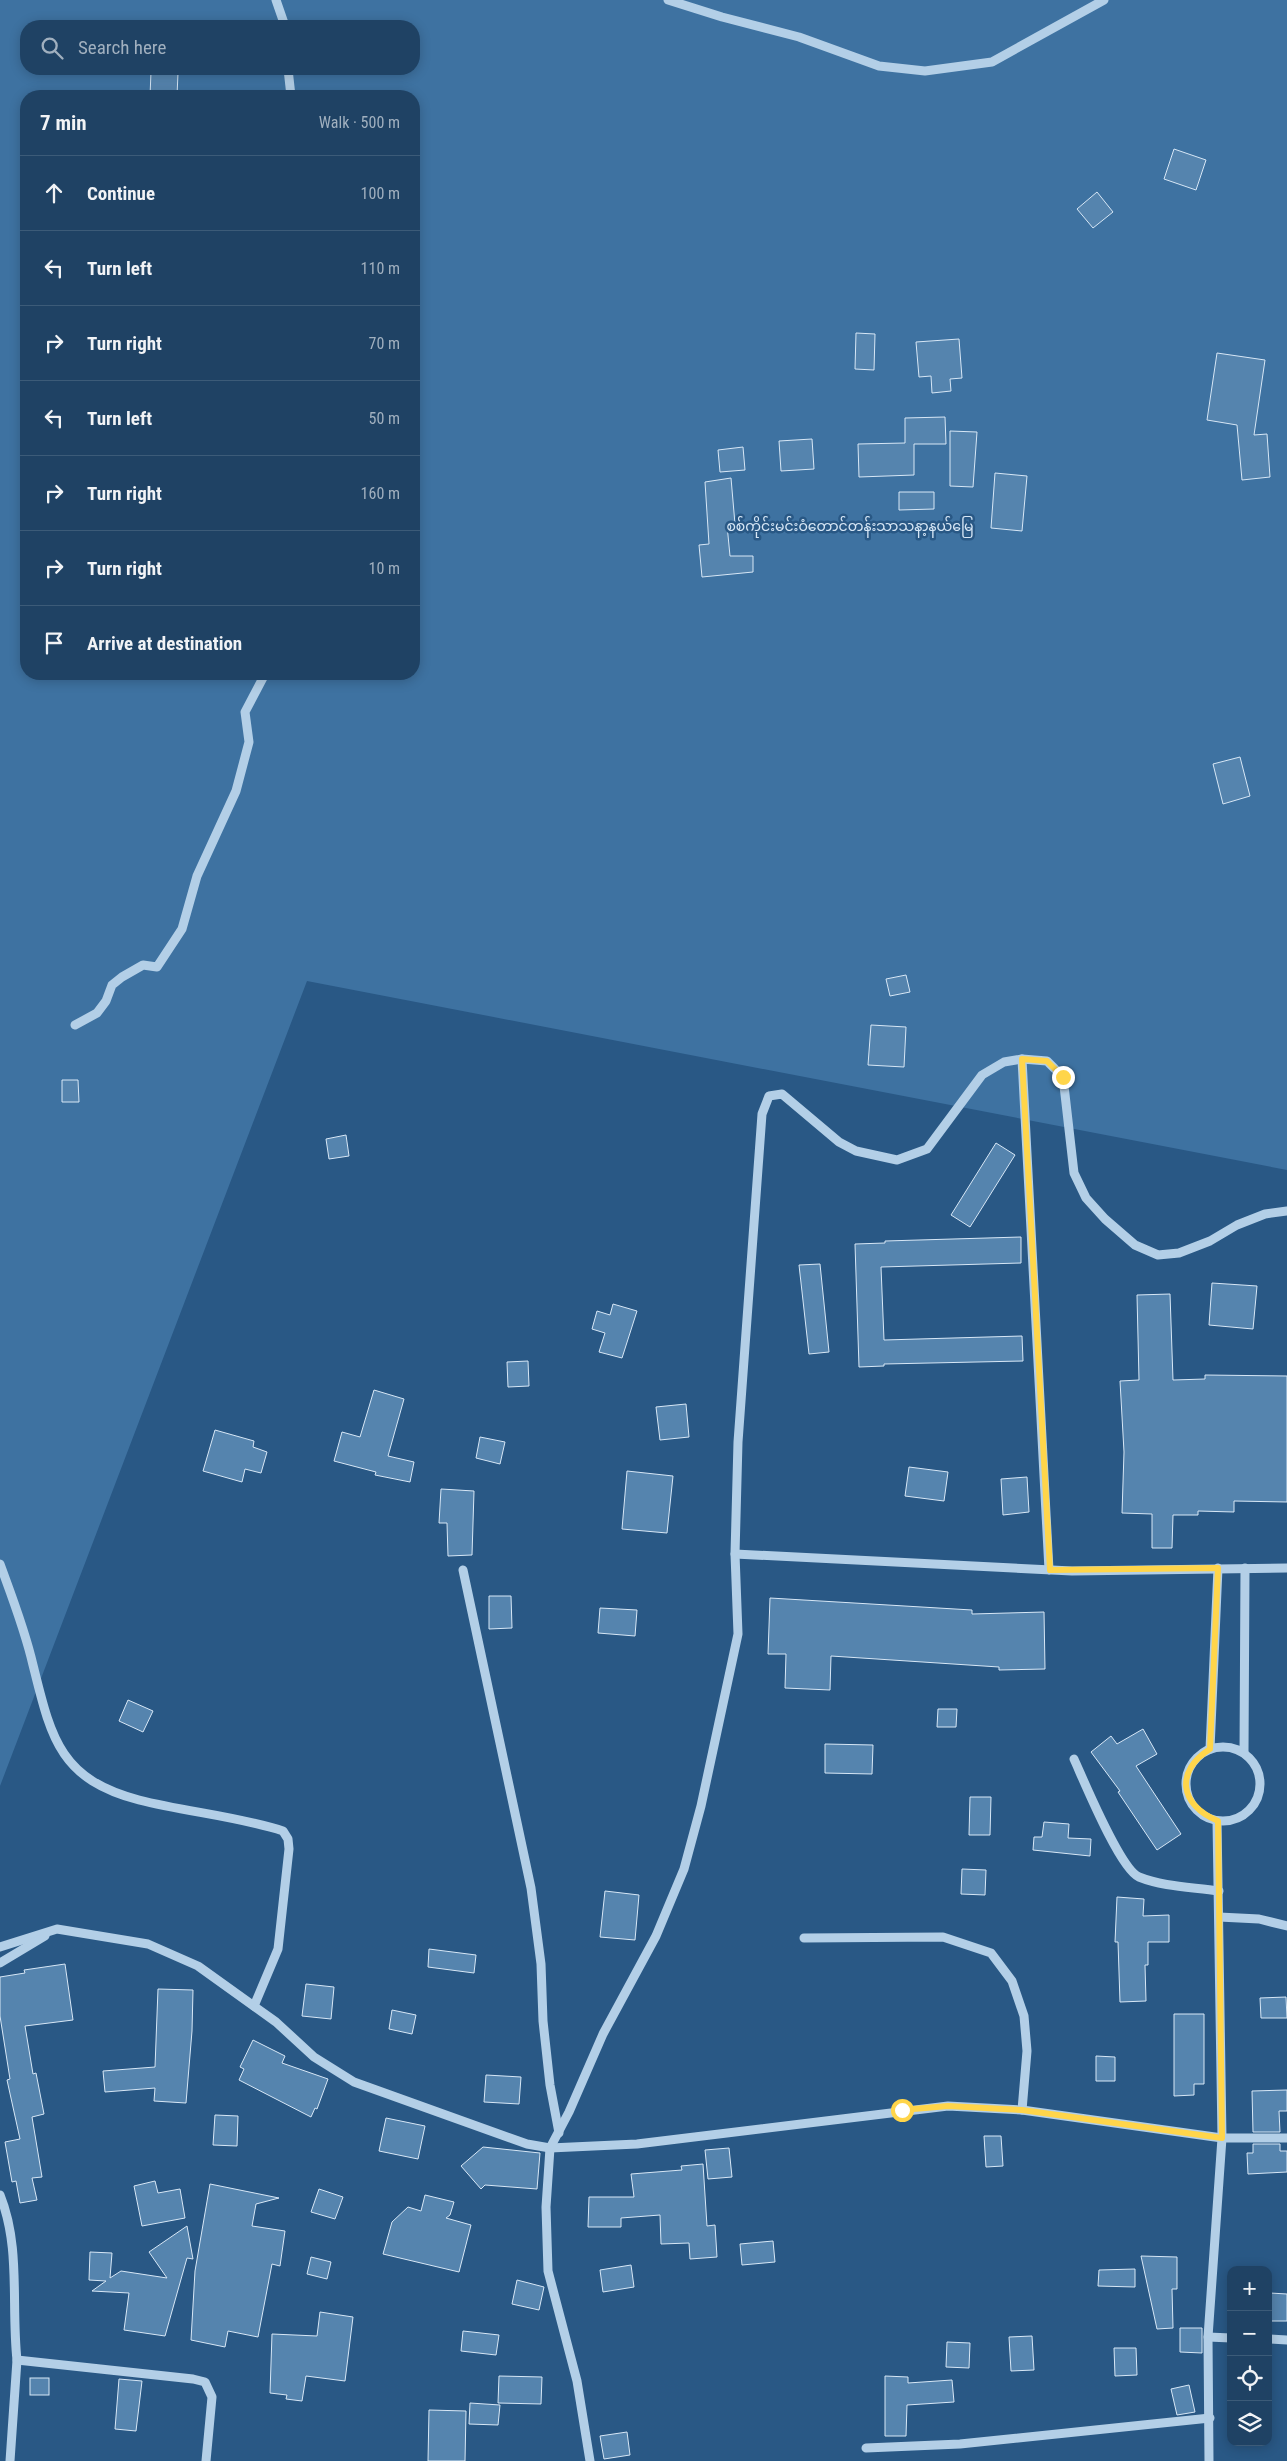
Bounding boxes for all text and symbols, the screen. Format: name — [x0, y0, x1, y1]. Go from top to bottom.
search box — [20, 20, 420, 75]
icon: search — [38, 34, 66, 62]
text: Search here — [78, 36, 166, 59]
text: 7 min — [40, 111, 87, 135]
text: Walk · 500 m — [319, 113, 400, 132]
icon: ahead — [40, 179, 68, 207]
text: Continue — [87, 182, 155, 205]
text: 100 m — [361, 184, 400, 203]
icon: left — [40, 254, 68, 282]
text: Turn left — [87, 257, 152, 280]
text: 110 m — [361, 259, 400, 278]
icon: right — [40, 329, 68, 357]
text: Turn right — [87, 332, 162, 355]
text: 70 m — [368, 334, 400, 353]
icon: left — [40, 404, 68, 432]
text: Turn left — [87, 407, 152, 430]
text: 50 m — [368, 409, 400, 428]
icon: right — [40, 479, 68, 507]
text: Turn right — [87, 482, 162, 505]
text: 160 m — [361, 484, 400, 503]
park label: စစ်ကိုင်းမင်းဝံတောင်တန်းသာသနာ့နယ်မြေ — [726, 516, 974, 538]
icon: right — [40, 554, 68, 582]
text: Turn right — [87, 557, 162, 580]
text: 10 m — [368, 559, 400, 578]
icon: arrive — [40, 629, 68, 657]
text: Arrive at destination — [87, 632, 242, 655]
route end — [1052, 1066, 1075, 1089]
route start — [891, 2099, 914, 2122]
map controls — [1227, 2266, 1272, 2446]
button: + — [1227, 2266, 1272, 2311]
button: − — [1227, 2311, 1272, 2356]
button: locate — [1227, 2356, 1272, 2401]
button: layers — [1227, 2401, 1272, 2446]

